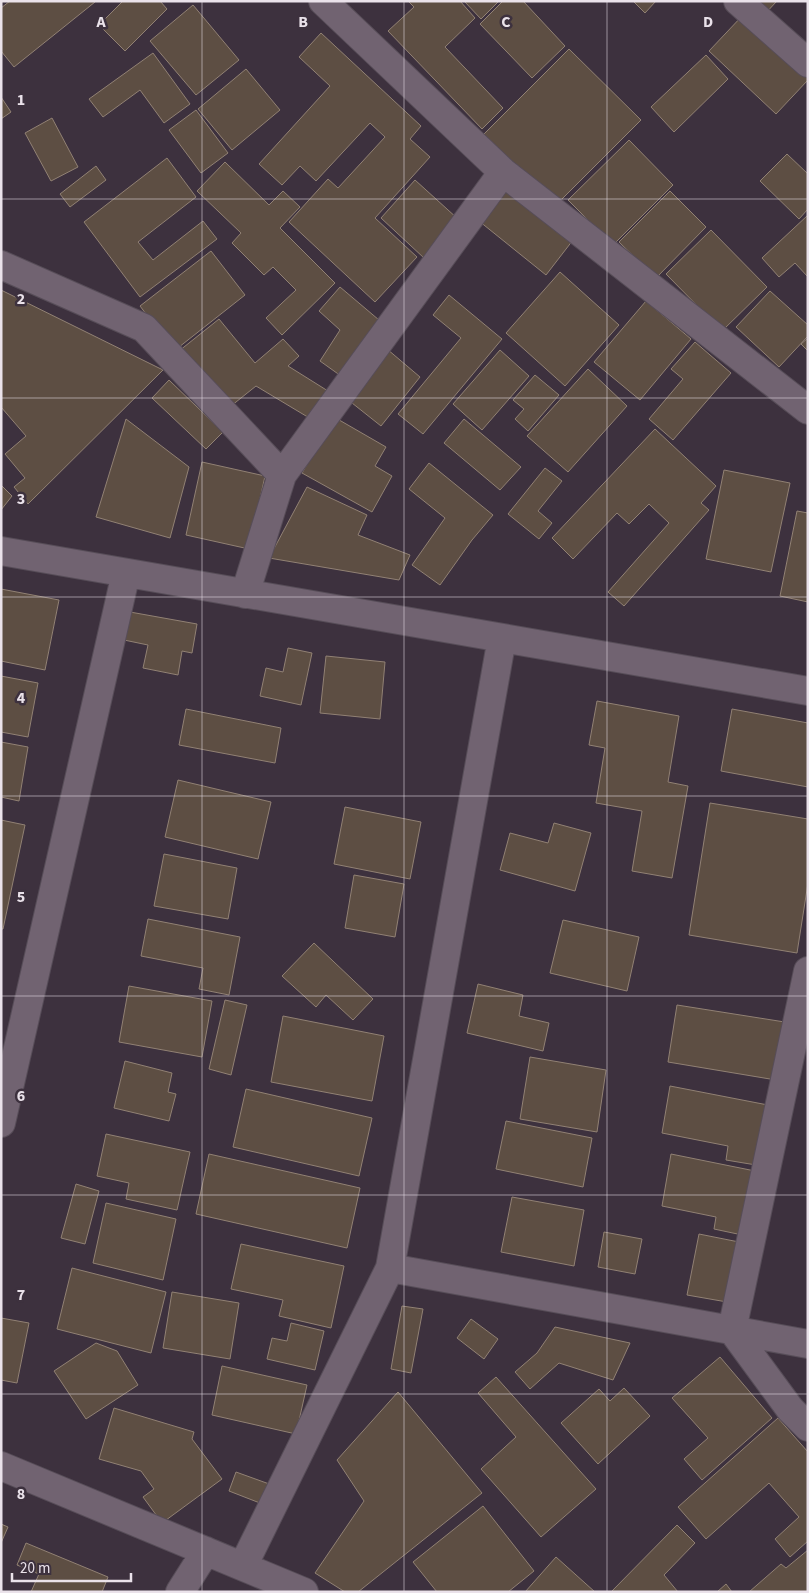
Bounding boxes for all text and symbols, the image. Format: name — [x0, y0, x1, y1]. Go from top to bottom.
text: A — [95, 11, 106, 33]
text: B — [298, 11, 308, 33]
text: C — [501, 11, 511, 33]
text: D — [703, 11, 713, 33]
text: 1 — [17, 89, 25, 111]
text: 2 — [17, 288, 25, 310]
text: 3 — [17, 488, 25, 510]
text: 4 — [17, 687, 26, 709]
text: 5 — [17, 886, 25, 908]
text: 6 — [17, 1085, 25, 1107]
text: 7 — [17, 1284, 25, 1306]
text: 8 — [17, 1483, 25, 1505]
scale bar — [12, 1550, 131, 1582]
text: 20 m — [20, 1558, 50, 1579]

